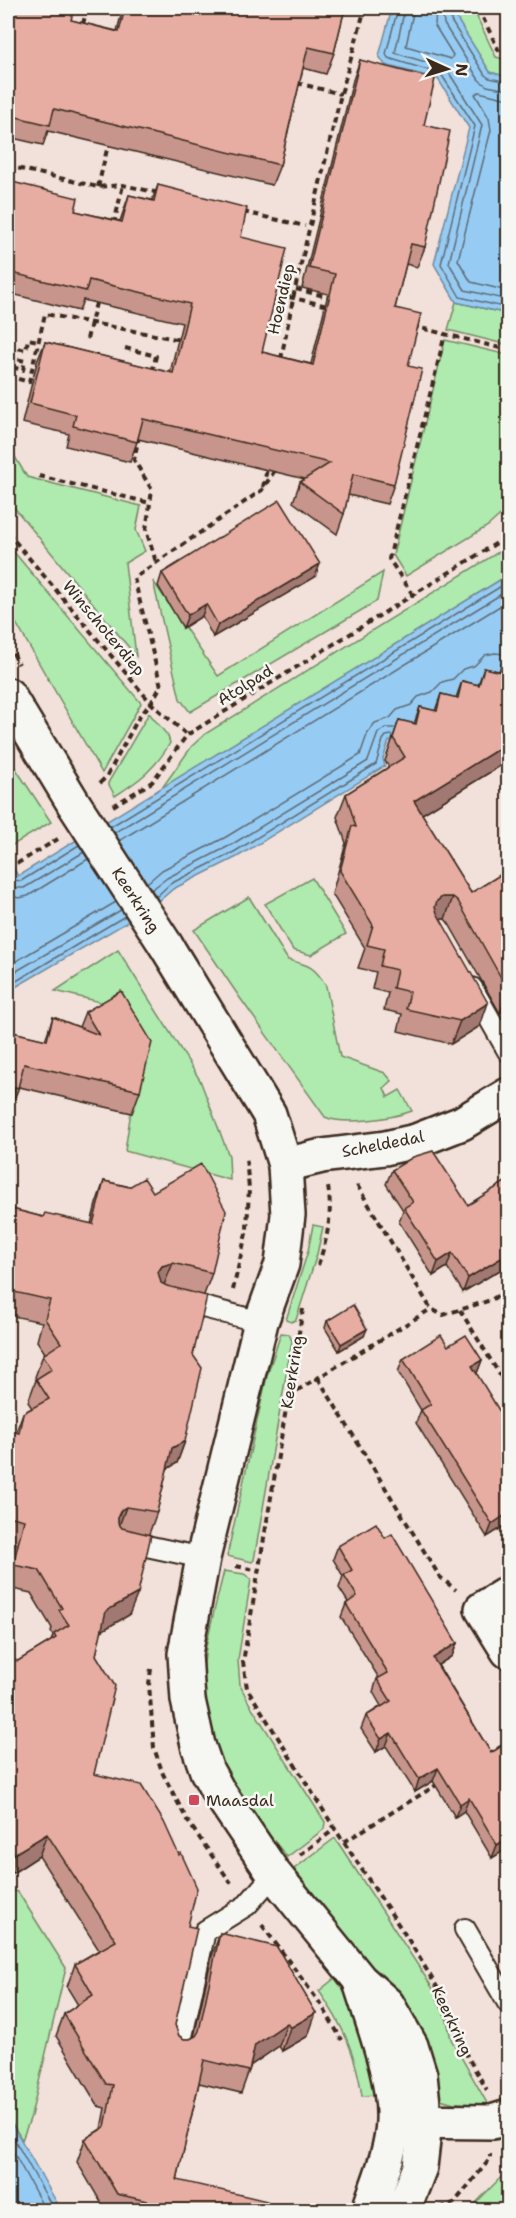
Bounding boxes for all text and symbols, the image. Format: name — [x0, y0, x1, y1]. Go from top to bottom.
north arrow — [417, 39, 477, 99]
text: N — [451, 63, 472, 77]
street label: Hoendiep — [263, 261, 299, 337]
street label: Winschoterdiep — [58, 576, 150, 680]
street label: Atolpad — [213, 660, 277, 710]
street label: Keerkring — [107, 863, 165, 937]
street label: Scheldedal — [340, 1126, 426, 1162]
street label: Keerkring — [276, 1334, 308, 1410]
place label: Maasdal — [206, 1790, 274, 1811]
marker: Maasdal — [187, 1793, 201, 1807]
street label: Keerkring — [427, 1983, 477, 2059]

